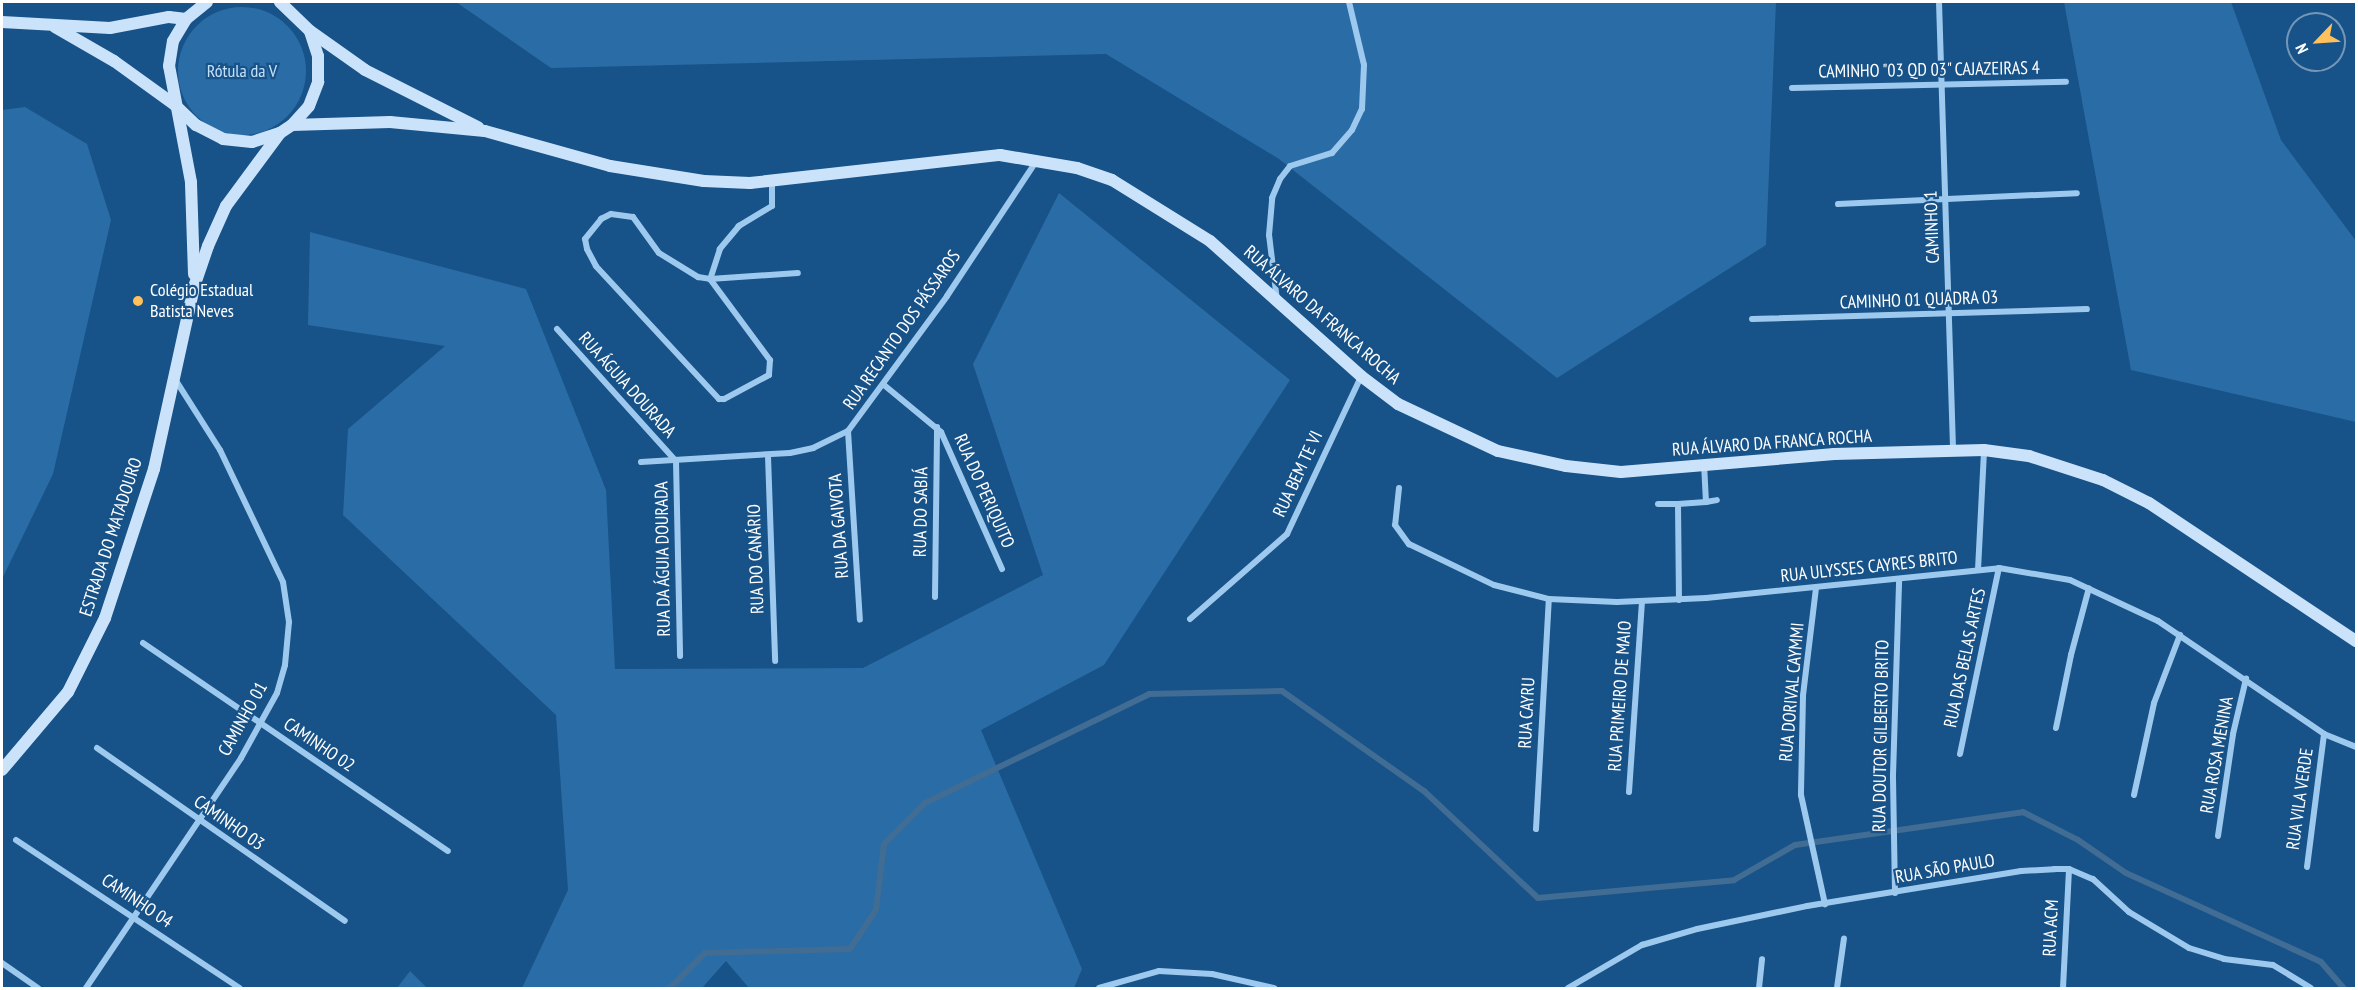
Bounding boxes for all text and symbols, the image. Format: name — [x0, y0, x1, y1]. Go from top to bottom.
north arrow — [2286, 12, 2346, 72]
text: N — [2291, 41, 2312, 57]
street label: CAMINHO "03 QD 03" CAJAZEIRAS 4 — [1817, 57, 2041, 83]
park label: Rótula da V — [207, 60, 277, 82]
street label: CAMINHO 1 — [1920, 190, 1944, 264]
street label: RUA ÁLVARO DA FRANCA ROCHA — [1238, 240, 1406, 390]
street label: RUA RECANTO DOS PÁSSAROS — [839, 246, 965, 414]
place label: Colégio Estadual Batista Neves — [150, 280, 253, 322]
street label: CAMINHO 01 QUADRA 03 — [1839, 286, 1999, 314]
marker: Colégio Estadual Batista Neves — [131, 294, 145, 308]
street label: RUA ÁGUIA DOURADA — [573, 327, 681, 443]
street label: RUA ÁLVARO DA FRANCA ROCHA — [1670, 425, 1874, 461]
street label: RUA BEM TE VI — [1268, 427, 1328, 521]
street label: RUA DO PERIQUITO — [949, 430, 1019, 552]
street label: ESTRADA DO MATADOURO — [75, 455, 147, 619]
street label: RUA DO SABIÁ — [909, 466, 933, 558]
street label: RUA DA GAIVOTA — [825, 472, 853, 580]
street label: RUA DA ÁGUIA DOURADA — [651, 480, 675, 638]
street label: RUA DO CANÁRIO — [743, 503, 769, 615]
street label: RUA ULYSSES CAYRES BRITO — [1779, 547, 1959, 587]
street label: RUA DAS BELAS ARTES — [1940, 586, 1990, 730]
street label: RUA PRIMEIRO DE MAIO — [1604, 620, 1636, 772]
street label: RUA DORIVAL CAYMMI — [1775, 621, 1809, 763]
street label: RUA DOUTOR GILBERTO BRITO — [1869, 639, 1893, 833]
street label: RUA CAYRU — [1514, 677, 1540, 749]
street label: CAMINHO 01 — [214, 678, 272, 760]
street label: RUA ROSA MENINA — [2196, 694, 2238, 816]
street label: CAMINHO 02 — [279, 713, 359, 777]
street label: RUA VILA VERDE — [2282, 746, 2318, 852]
street label: CAMINHO 03 — [190, 791, 268, 855]
street label: RUA SÃO PAULO — [1893, 850, 1997, 888]
street label: CAMINHO 04 — [97, 869, 177, 933]
street label: RUA ACM — [2039, 898, 2063, 958]

